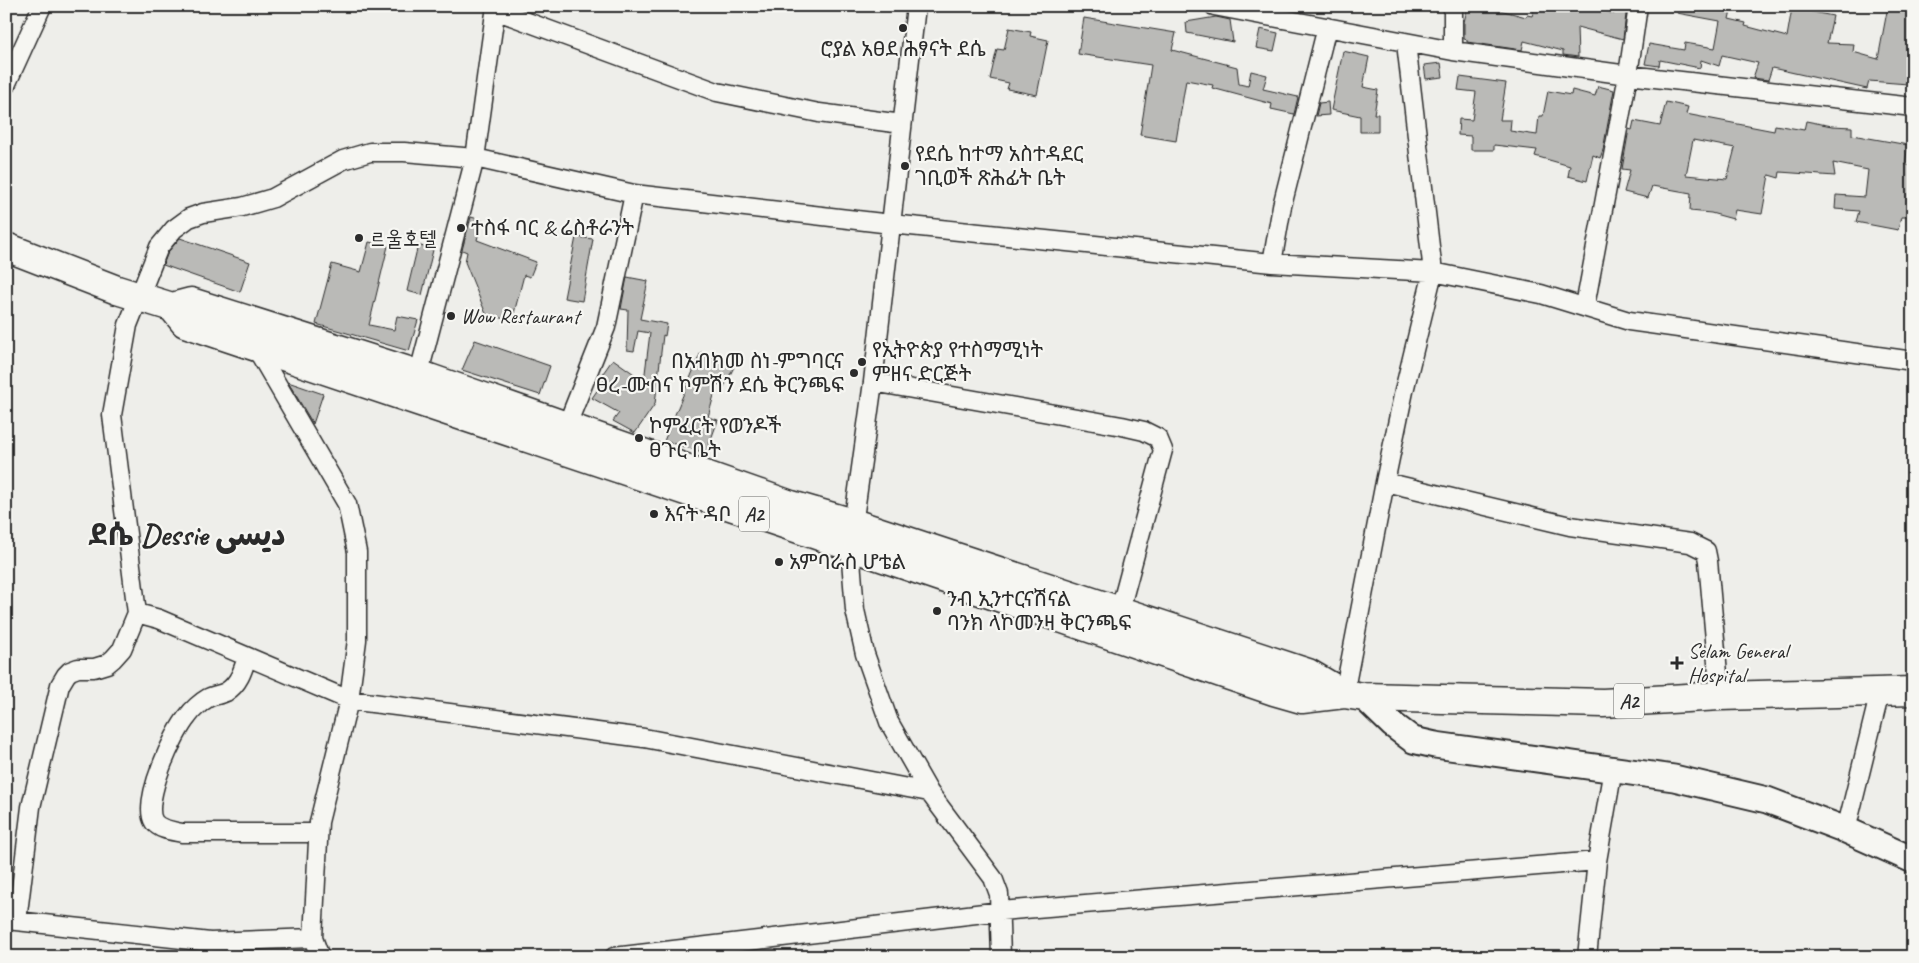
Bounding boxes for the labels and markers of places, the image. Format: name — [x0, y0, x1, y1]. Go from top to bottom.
marker: ሮያል አፀደ ሕፃናት ደሴ — [897, 22, 909, 34]
place label: ሮያል አፀደ ሕፃናት ደሴ — [820, 36, 986, 62]
place label: የደሴ ከተማ አስተዳደር ገቢወች ጽሕፊት ቤት — [915, 141, 1084, 191]
marker: የደሴ ከተማ አስተዳደር ገቢወች ጽሕፊት ቤት — [899, 160, 911, 172]
place label: ተስፋ ባር & ሬስቶራንት — [471, 215, 634, 241]
marker: ተስፋ ባር & ሬስቶራንት — [455, 222, 467, 234]
place label: 르울호텔 — [369, 225, 437, 251]
marker: 르울호텔 — [353, 232, 365, 244]
place label: Wow Restaurant — [461, 303, 582, 329]
marker: Wow Restaurant — [445, 310, 457, 322]
place label: የኢትዮጵያ የተስማሚነት ምዘና ድርጅት — [872, 337, 1044, 387]
place label: በአብክመ ስነ-ምግባርና ፀረ-ሙስና ኮምሽን ደሴ ቅርንጫፍ — [596, 348, 844, 398]
marker: የኢትዮጵያ የተስማሚነት ምዘና ድርጅት — [856, 356, 868, 368]
marker: በአብክመ ስነ-ምግባርና ፀረ-ሙስና ኮምሽን ደሴ ቅርንጫፍ — [848, 367, 860, 379]
place label: ኮምፈርት የወንዶች ፀጉር ቤት — [649, 413, 782, 463]
marker: ኮምፈርት የወንዶች ፀጉር ቤት — [633, 432, 645, 444]
place label: እናት ዳቦ — [664, 501, 731, 527]
marker: እናት ዳቦ — [648, 508, 660, 520]
place label: አምባራስ ሆቴል — [789, 549, 906, 575]
marker: አምባራስ ሆቴል — [773, 556, 785, 568]
place label: ንብ ኢንተርናሽናል ባንክ ላኮመንዛ ቅርንጫፍ — [947, 586, 1131, 636]
marker: ንብ ኢንተርናሽናል ባንክ ላኮመንዛ ቅርንጫፍ — [931, 605, 943, 617]
place label: Selam General Hospital — [1688, 638, 1791, 688]
marker: Selam General Hospital — [1670, 656, 1684, 670]

